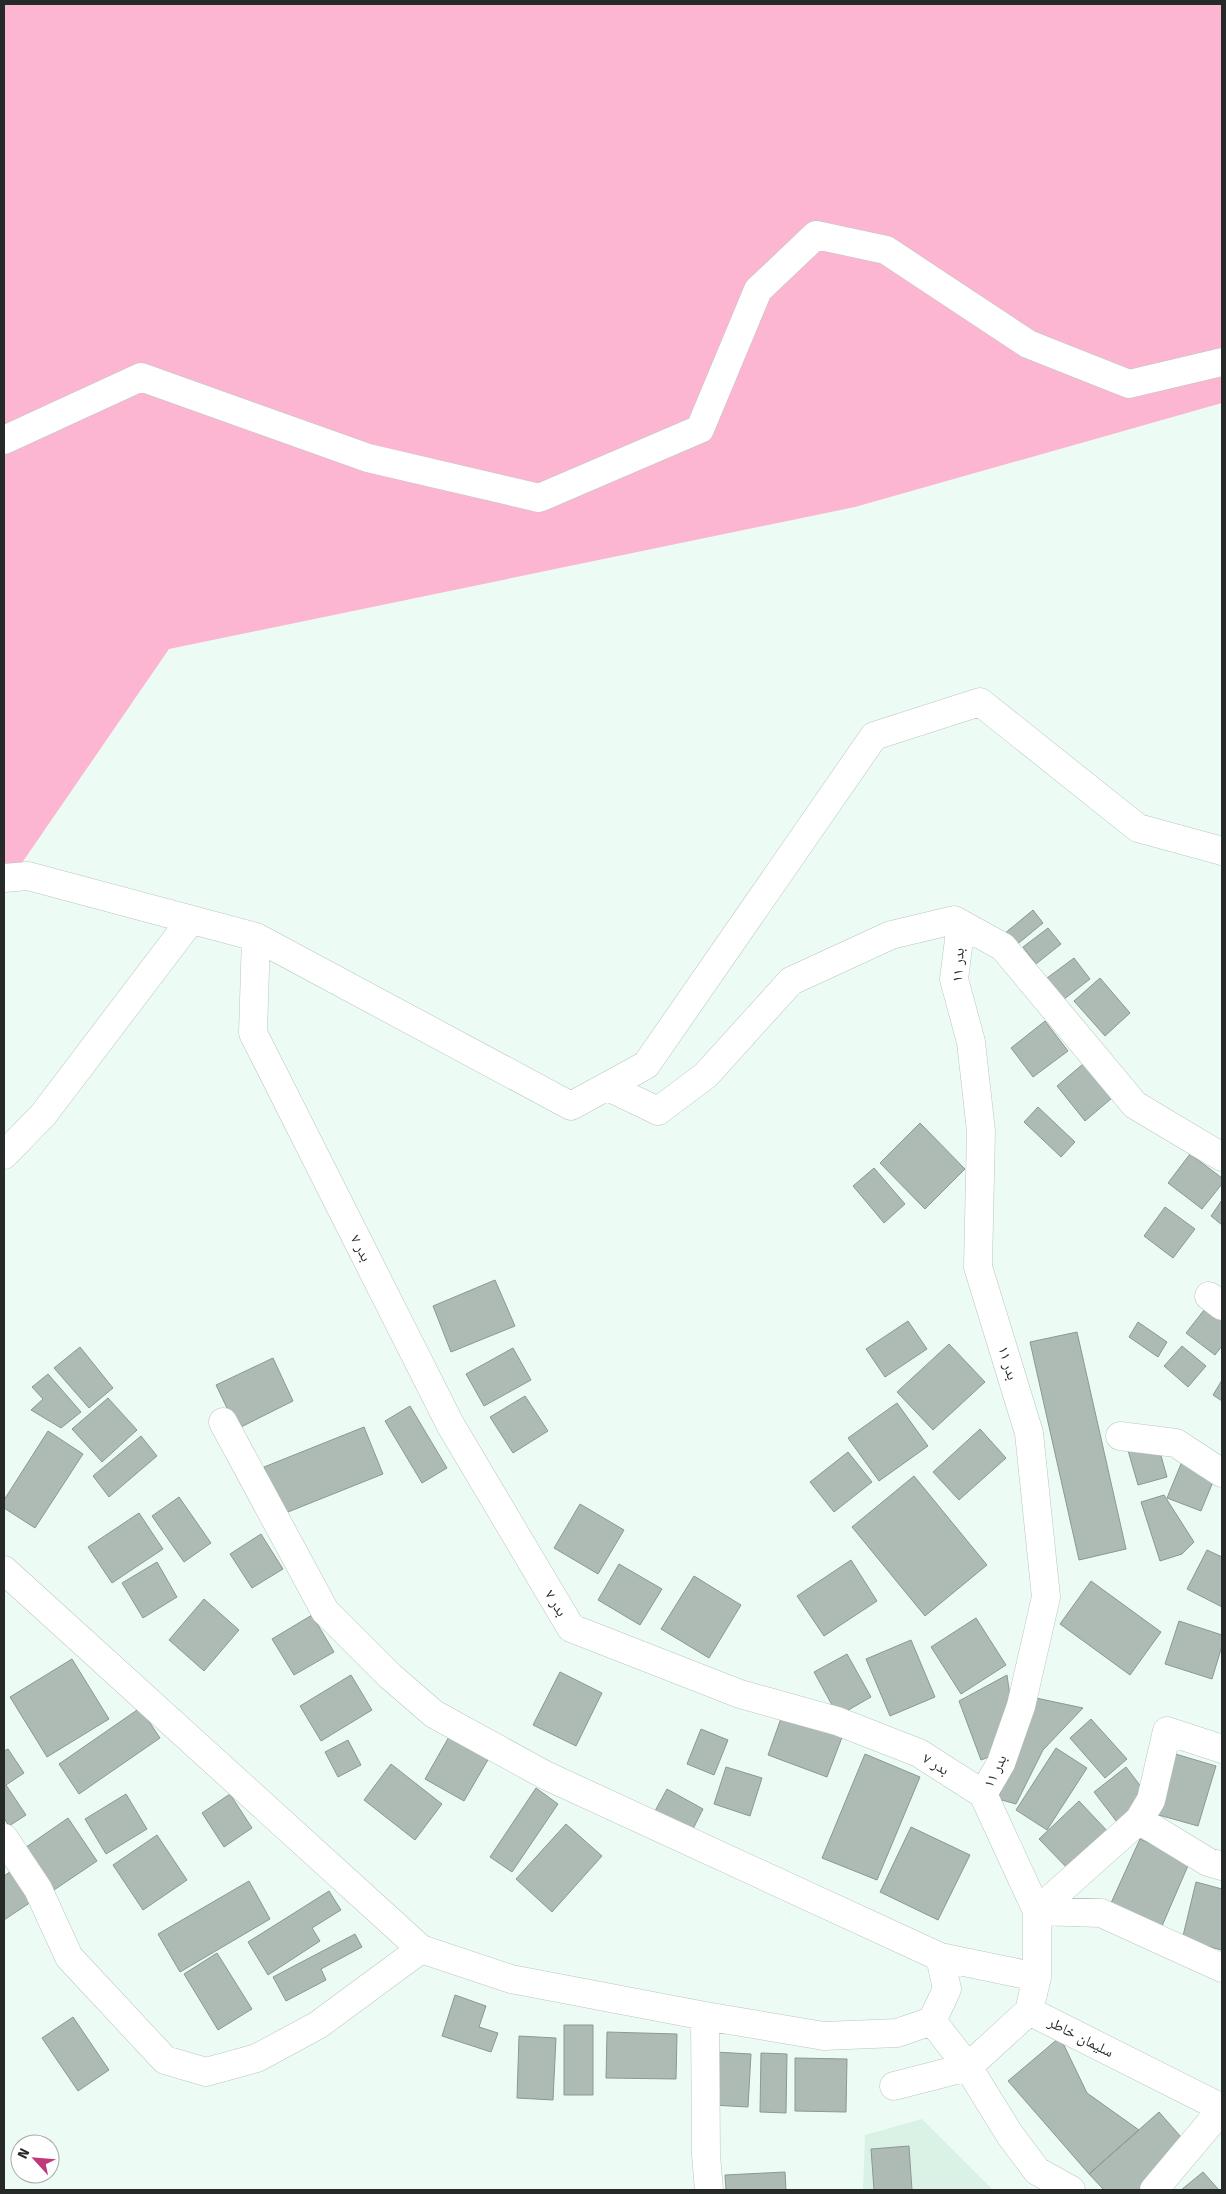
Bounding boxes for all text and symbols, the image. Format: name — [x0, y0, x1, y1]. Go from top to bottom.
street label: بدر ۱۱ — [948, 947, 968, 983]
street label: بدر ۷ — [347, 1232, 375, 1264]
street label: بدر ۱۱ — [994, 1344, 1022, 1382]
street label: بدر ۷ — [541, 1586, 571, 1620]
street label: بدر ۷ — [919, 1749, 953, 1779]
street label: بدر ۱۱ — [979, 1752, 1011, 1790]
street label: سلیمان خاطر — [1044, 2012, 1117, 2062]
north arrow — [10, 2134, 60, 2184]
text: N — [14, 2146, 33, 2161]

